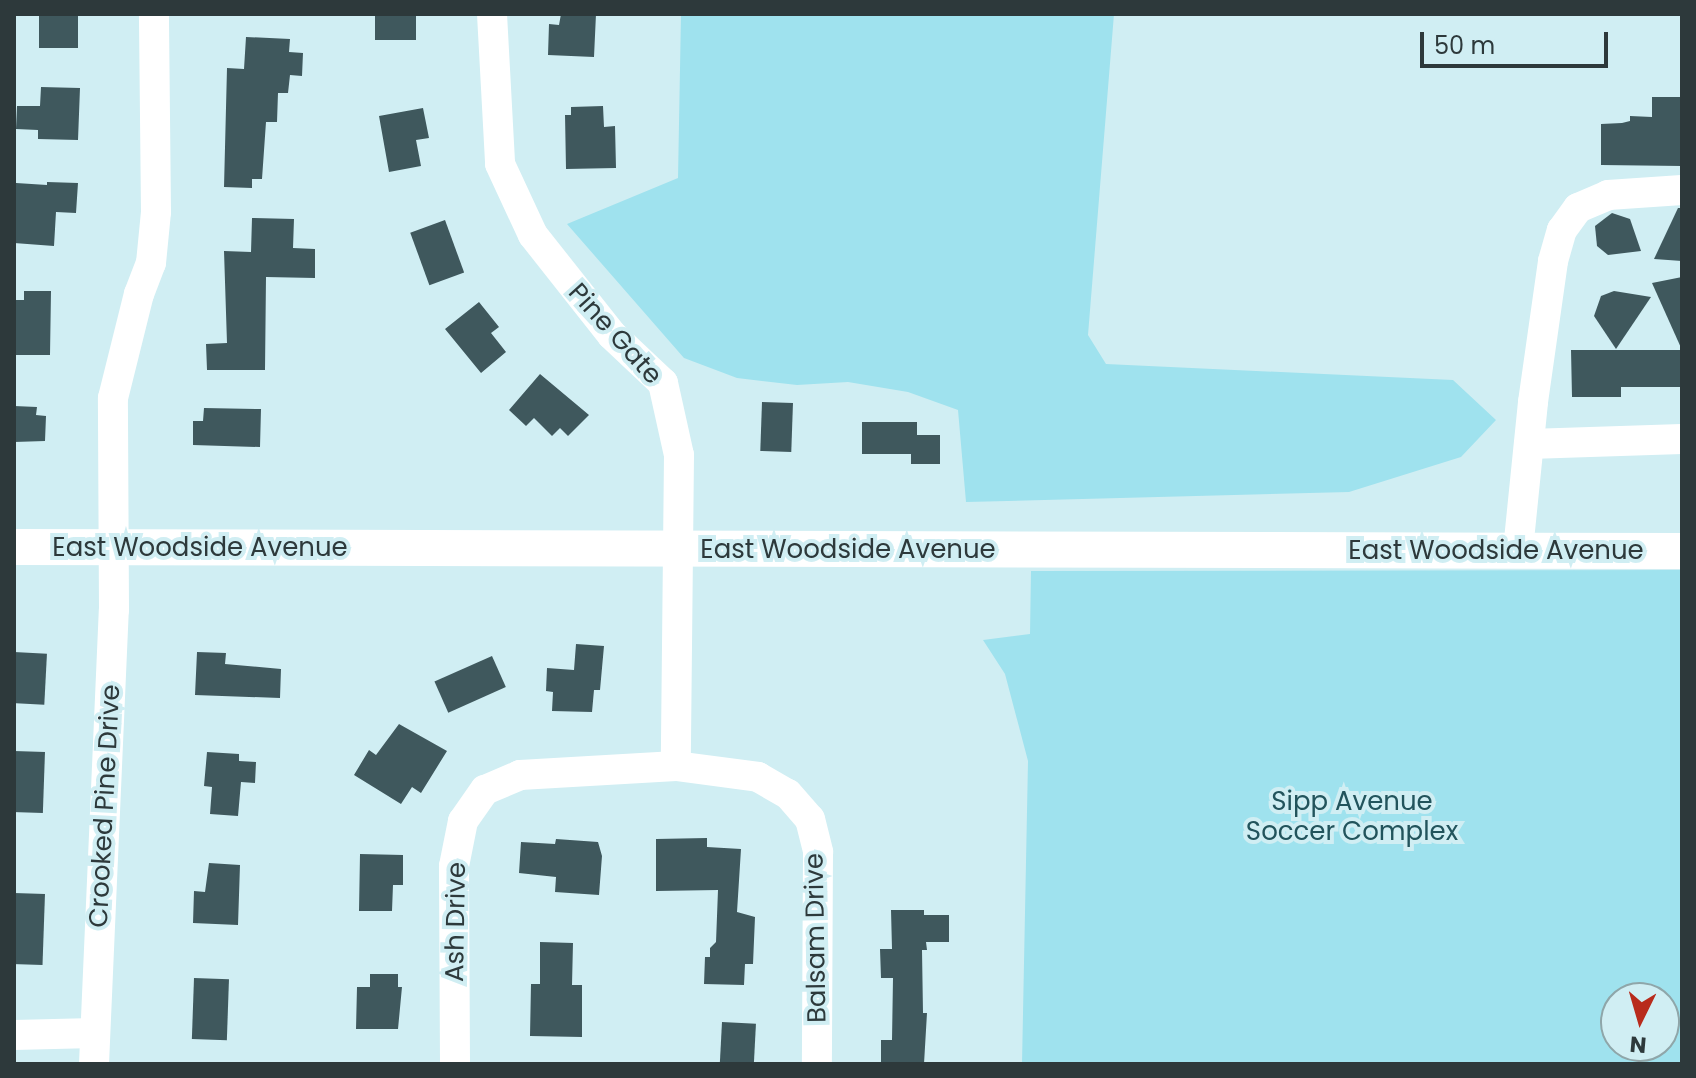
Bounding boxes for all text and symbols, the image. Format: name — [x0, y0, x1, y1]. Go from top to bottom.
scale bar — [1424, 16, 1612, 66]
text: 50 m — [1434, 29, 1495, 62]
street label: Pine Gate — [562, 277, 668, 391]
street label: East Woodside Avenue — [52, 532, 348, 564]
street label: East Woodside Avenue — [700, 534, 996, 566]
street label: East Woodside Avenue — [1348, 535, 1644, 567]
street label: Crooked Pine Drive — [83, 684, 127, 928]
park label: Sipp Avenue Soccer Complex — [1246, 786, 1458, 848]
street label: Balsam Drive — [799, 853, 833, 1023]
street label: Ash Drive — [439, 862, 473, 982]
north arrow — [1600, 982, 1680, 1062]
text: N — [1628, 1028, 1648, 1061]

